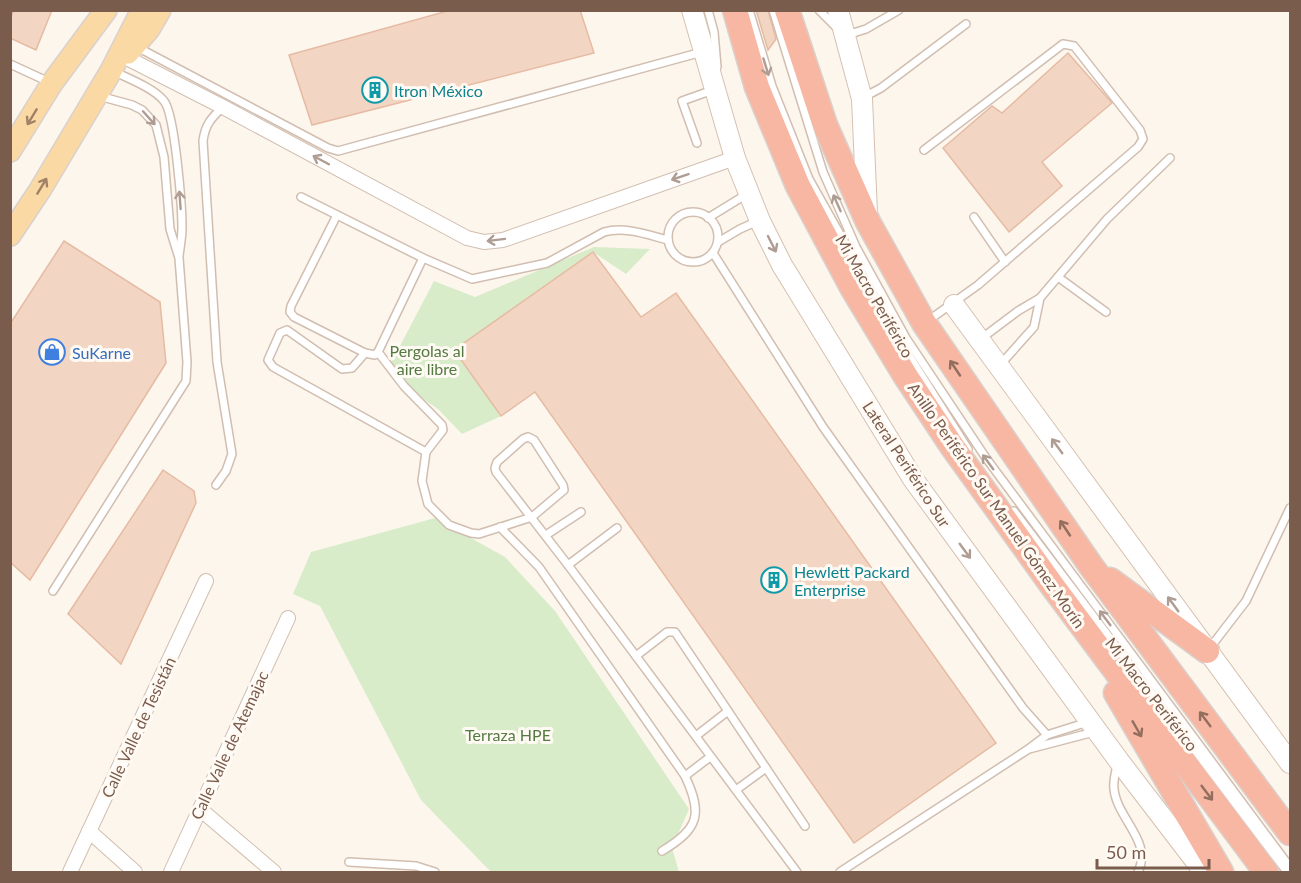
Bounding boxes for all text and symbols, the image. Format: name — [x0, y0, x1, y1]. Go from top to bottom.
one-way arrow — [761, 57, 772, 76]
building icon: Itron México — [360, 75, 390, 105]
place label: Itron México — [394, 81, 483, 100]
one-way arrow — [25, 108, 37, 125]
one-way arrow — [142, 110, 156, 125]
one-way arrow — [313, 154, 330, 166]
one-way arrow — [671, 173, 690, 184]
one-way arrow — [37, 178, 49, 195]
one-way arrow — [174, 191, 185, 211]
one-way arrow — [831, 195, 842, 213]
street label: Mi Macro Periférico — [832, 231, 918, 361]
one-way arrow — [487, 235, 506, 246]
one-way arrow — [767, 235, 778, 253]
shop icon: SuKarne — [37, 337, 67, 367]
park label: Pergolas al aire libre — [389, 341, 465, 378]
place label: SuKarne — [72, 343, 131, 362]
one-way arrow — [948, 359, 961, 376]
street label: Anillo Periférico Sur Manuel Gómez Morín — [905, 379, 1089, 631]
street label: Lateral Periférico Sur — [859, 397, 955, 531]
one-way arrow — [1051, 439, 1063, 455]
one-way arrow — [982, 454, 994, 470]
one-way arrow — [1059, 521, 1071, 537]
one-way arrow — [959, 542, 972, 558]
place label: Hewlett Packard Enterprise — [794, 562, 910, 599]
building icon: Hewlett Packard Enterprise — [759, 565, 789, 595]
one-way arrow — [1166, 596, 1179, 612]
one-way arrow — [1098, 610, 1111, 626]
street label: Mi Macro Periférico — [1102, 633, 1202, 755]
street label: Calle Valle de Tesistán — [97, 654, 179, 800]
street label: Calle Valle de Atemajac — [186, 667, 272, 822]
one-way arrow — [1199, 712, 1211, 728]
one-way arrow — [1131, 720, 1143, 737]
park label: Terraza HPE — [465, 725, 551, 744]
one-way arrow — [1200, 784, 1213, 800]
scale bar — [1097, 832, 1210, 870]
text: 50 m — [1106, 841, 1146, 863]

